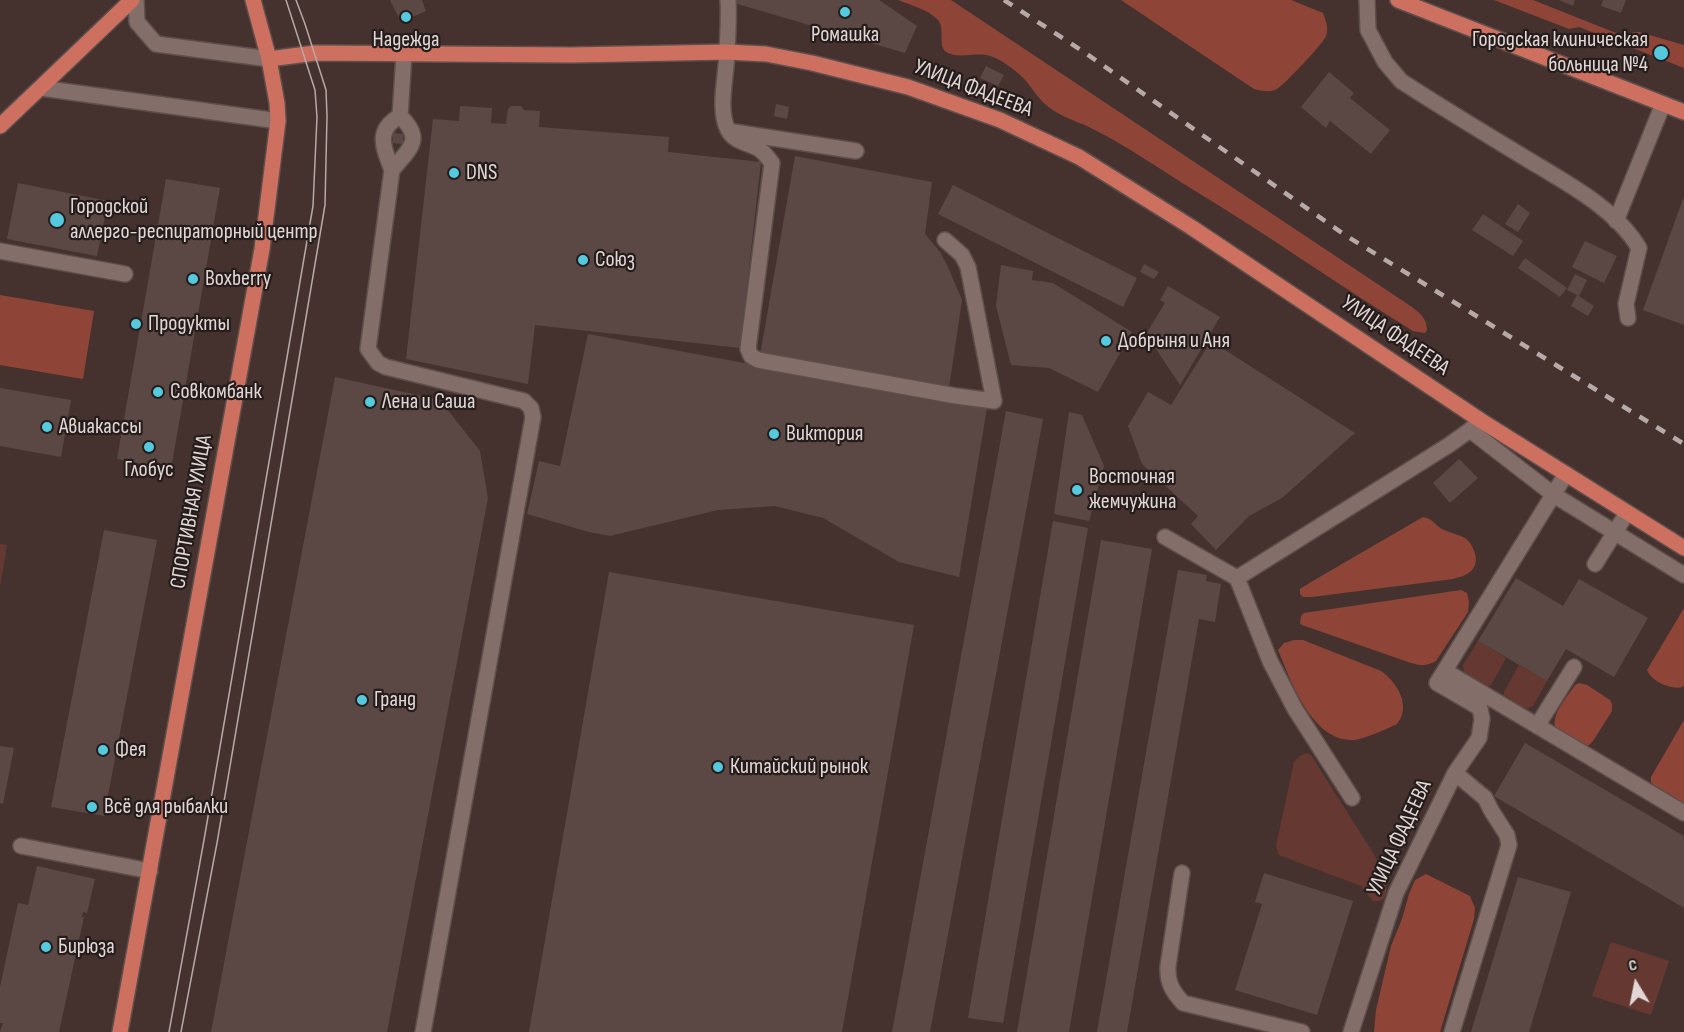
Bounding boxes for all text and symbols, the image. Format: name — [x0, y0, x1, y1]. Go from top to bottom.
marker: Ромашка — [838, 5, 852, 19]
marker: Надежда — [399, 10, 413, 24]
place label: Ромашка — [811, 22, 879, 48]
place label: Надежда — [373, 27, 439, 53]
place label: Городская клиническая больница №4 — [1472, 27, 1648, 78]
marker: Городская клиническая больница №4 — [1652, 44, 1670, 62]
street label: УЛИЦА ФАДЕЕВА — [910, 54, 1036, 124]
place label: DNS — [466, 160, 497, 186]
marker: DNS — [447, 166, 461, 180]
place label: Городской аллерго-респираторный центр — [70, 194, 318, 246]
marker: Городской аллерго-респираторный центр — [48, 211, 66, 229]
place label: Союз — [595, 247, 635, 273]
marker: Союз — [576, 253, 590, 267]
place label: Boxberry — [205, 266, 271, 292]
marker: Boxberry — [186, 272, 200, 286]
street label: УЛИЦА ФАДЕЕВА — [1336, 290, 1454, 382]
place label: Продукты — [148, 311, 230, 337]
marker: Продукты — [129, 317, 143, 331]
place label: Добрыня и Аня — [1118, 328, 1230, 354]
marker: Добрыня и Аня — [1099, 334, 1113, 348]
place label: Совкомбанк — [170, 379, 262, 405]
marker: Совкомбанк — [151, 385, 165, 399]
place label: Лена и Саша — [382, 389, 475, 415]
marker: Лена и Саша — [363, 395, 377, 409]
place label: Авиакассы — [59, 414, 142, 440]
marker: Авиакассы — [40, 420, 54, 434]
place label: Виктория — [786, 421, 863, 447]
marker: Виктория — [767, 427, 781, 441]
street label: СПОРТИВНАЯ УЛИЦА — [166, 433, 218, 591]
marker: Глобус — [142, 440, 156, 454]
place label: Глобус — [124, 457, 174, 483]
place label: Восточная жемчужина — [1089, 464, 1176, 516]
marker: Восточная жемчужина — [1070, 483, 1084, 497]
place label: Гранд — [374, 687, 416, 713]
marker: Гранд — [355, 693, 369, 707]
place label: Фея — [115, 737, 146, 763]
marker: Фея — [96, 743, 110, 757]
place label: Китайский рынок — [730, 754, 868, 780]
marker: Китайский рынок — [711, 760, 725, 774]
street label: УЛИЦА ФАДЕЕВА — [1362, 776, 1438, 900]
place label: Всё для рыбалки — [104, 794, 228, 820]
marker: Всё для рыбалки — [85, 800, 99, 814]
place label: Бирюза — [58, 934, 115, 960]
marker: Бирюза — [39, 940, 53, 954]
north arrow — [1606, 954, 1666, 1014]
text: С — [1627, 956, 1638, 976]

